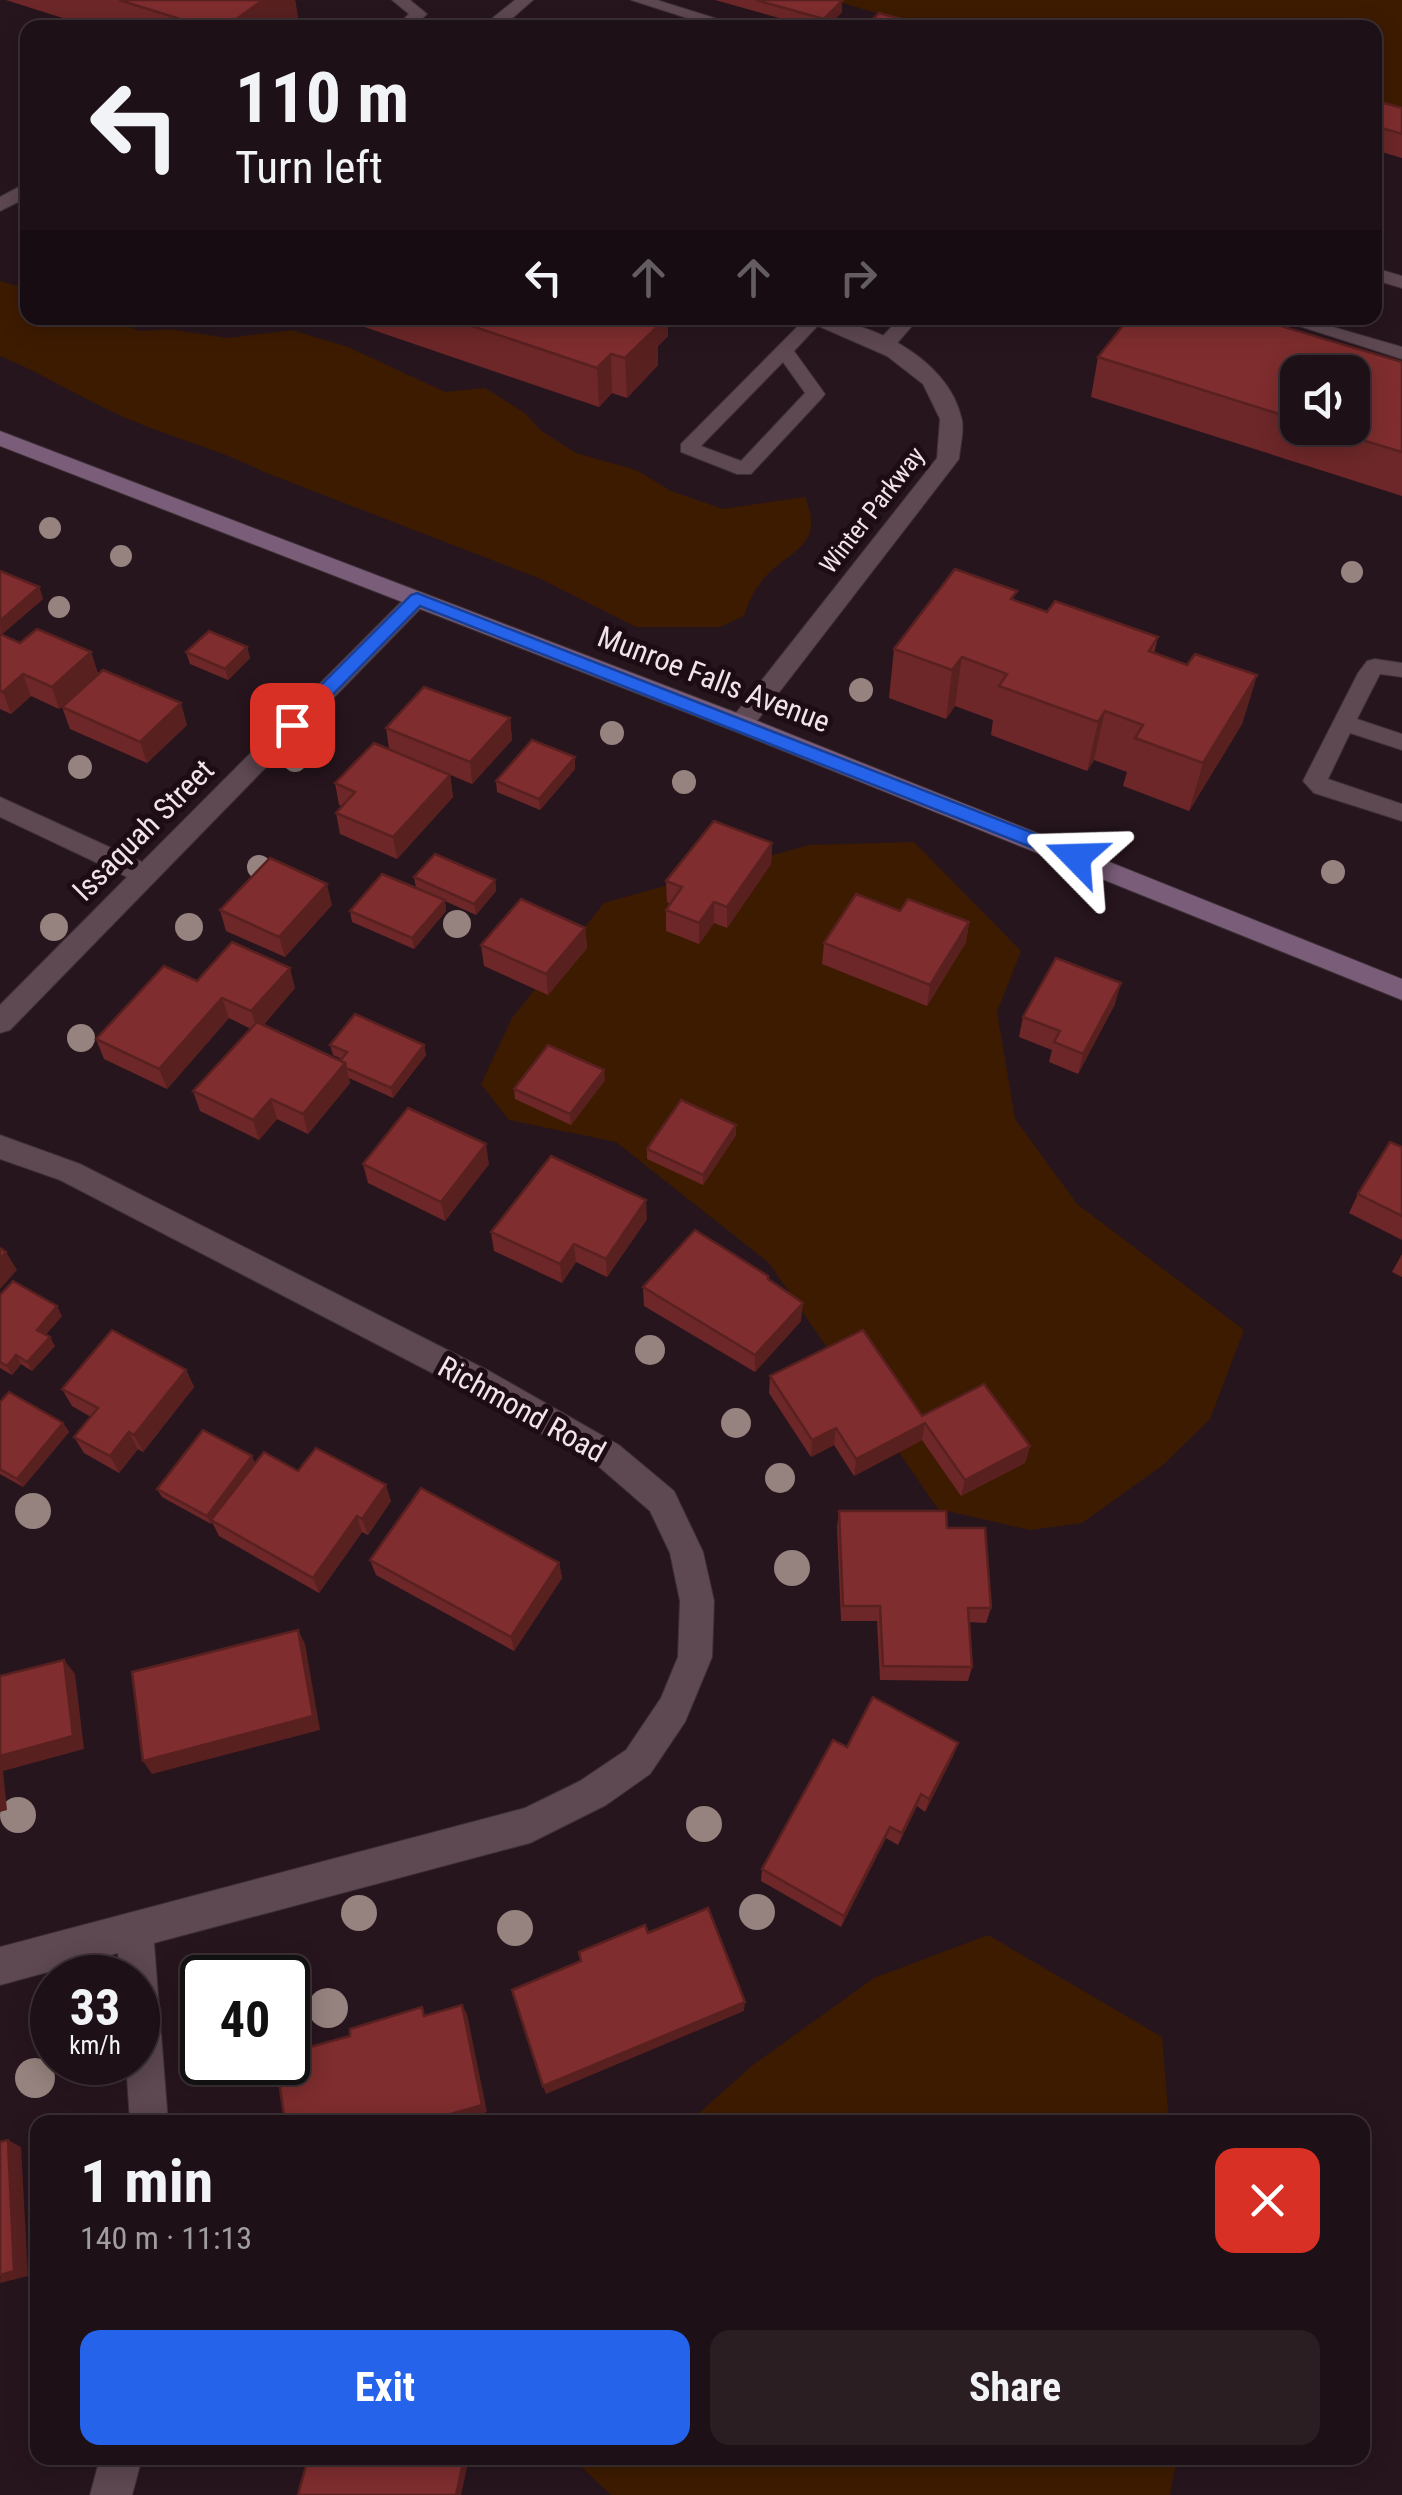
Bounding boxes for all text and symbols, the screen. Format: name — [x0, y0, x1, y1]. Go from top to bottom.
text: 110 m — [235, 57, 409, 139]
icon: left — [70, 60, 200, 190]
text: Turn left — [235, 141, 383, 194]
icon: left — [516, 250, 571, 305]
icon: ahead — [621, 250, 676, 305]
icon: ahead — [726, 250, 781, 305]
icon: right — [831, 250, 886, 305]
map controls — [1280, 355, 1370, 445]
button: sound — [1280, 355, 1370, 445]
street label: Winter Parkway — [814, 441, 930, 579]
street label: Munroe Falls Avenue — [593, 619, 835, 739]
pin — [250, 683, 335, 768]
icon: arrive — [265, 698, 320, 753]
street label: Issaquah Street — [65, 752, 221, 908]
position arrow — [1024, 805, 1128, 909]
street label: Richmond Road — [432, 1349, 612, 1469]
speed limit sign: 40 — [180, 1955, 310, 2085]
text: 33 — [70, 1979, 120, 2037]
text: km/h — [69, 2031, 121, 2060]
text: 1 min — [80, 2146, 213, 2217]
button: close — [1215, 2148, 1320, 2253]
text: 140 m · 11:13 — [80, 2219, 252, 2257]
button: Exit — [80, 2330, 690, 2445]
button: Share — [710, 2330, 1320, 2445]

